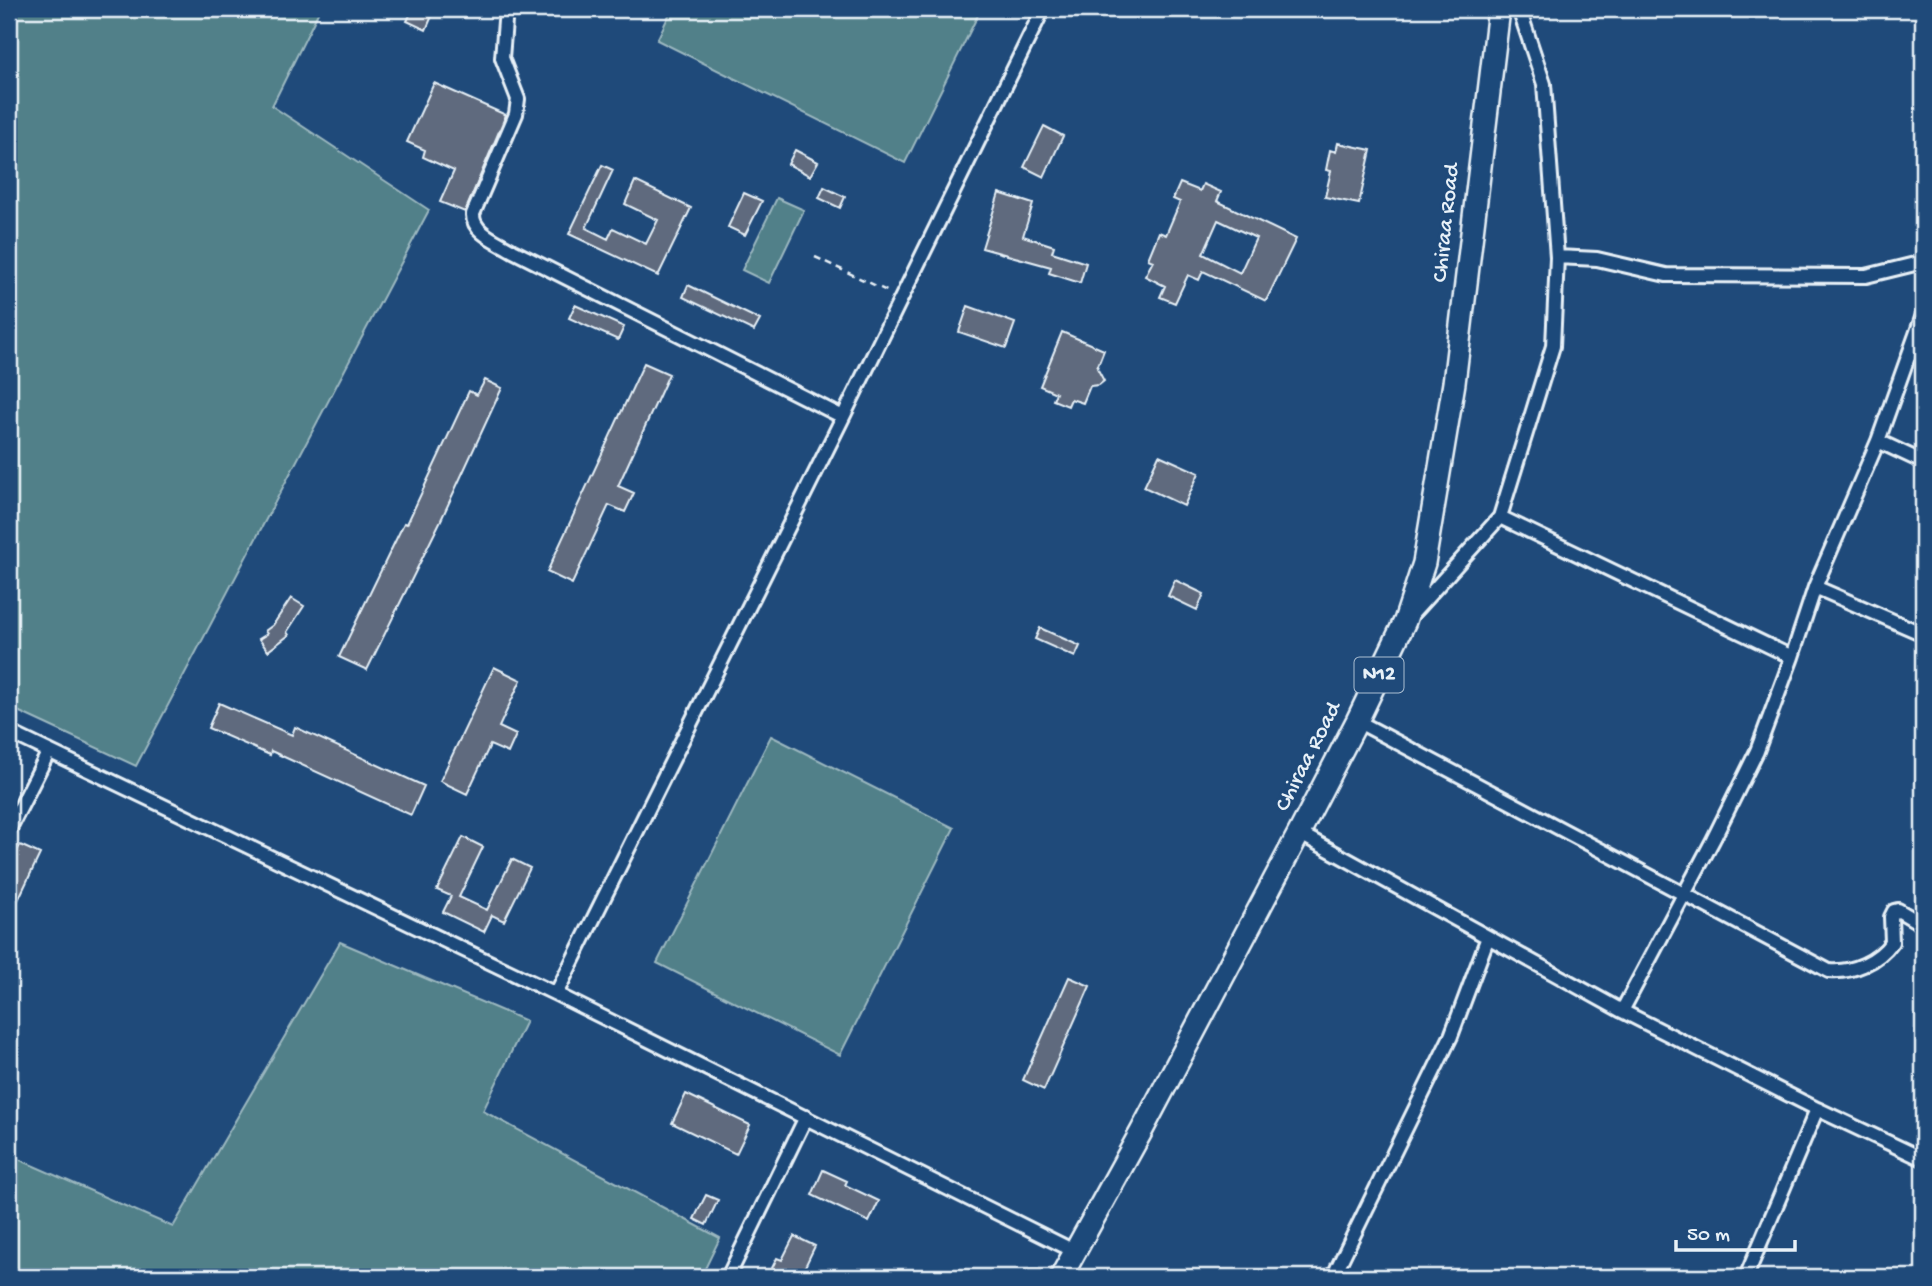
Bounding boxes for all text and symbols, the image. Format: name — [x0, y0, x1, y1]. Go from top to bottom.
street label: Chiraa Road — [1427, 161, 1467, 284]
road number: N12 — [1354, 658, 1404, 692]
street label: Chiraa Road — [1270, 696, 1349, 816]
scale bar — [1676, 1209, 1796, 1253]
text: 50 m — [1687, 1224, 1730, 1249]

